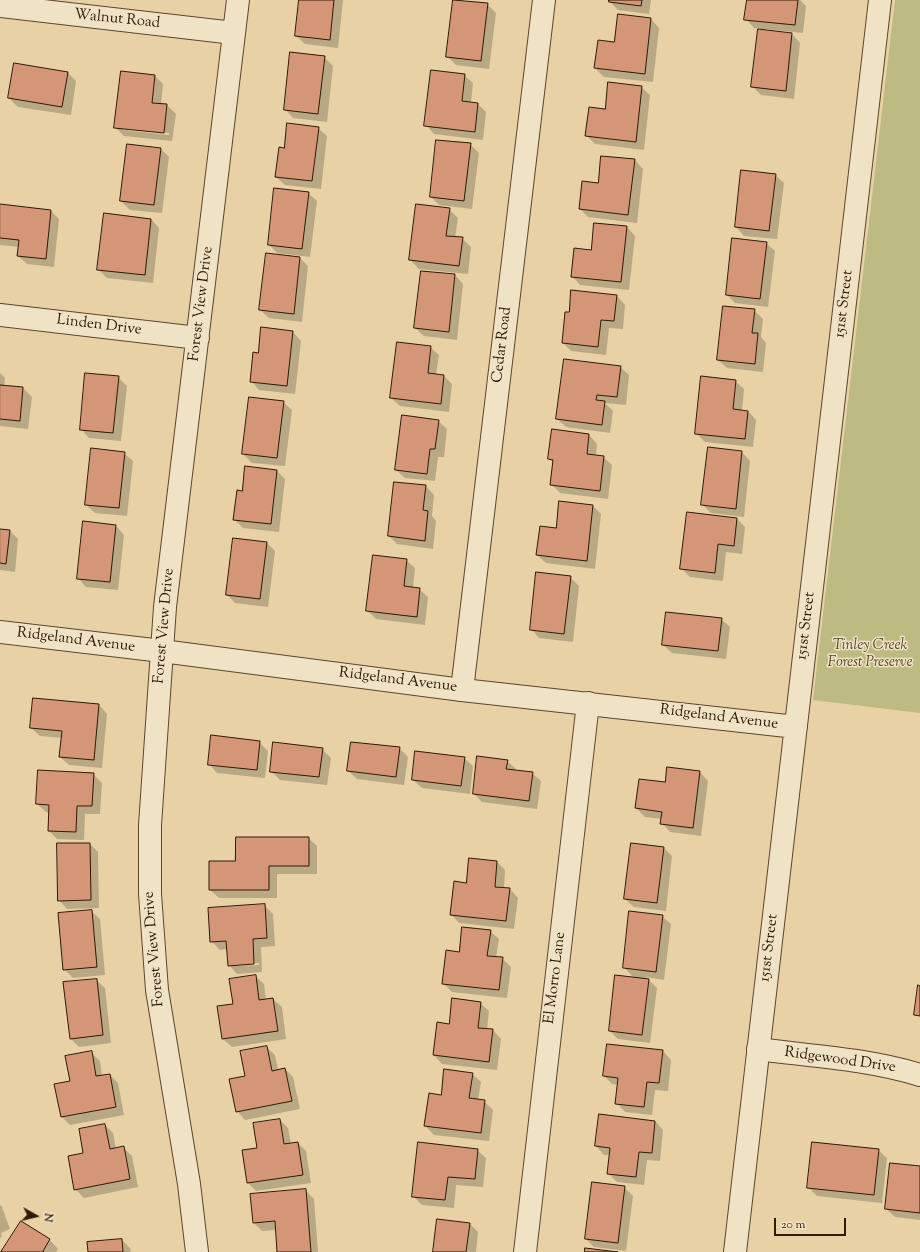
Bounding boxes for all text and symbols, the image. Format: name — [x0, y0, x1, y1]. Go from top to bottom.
street label: Walnut Road — [73, 7, 161, 33]
street label: Forest View Drive — [186, 245, 218, 363]
street label: 151st Street — [832, 269, 858, 339]
street label: Cedar Road — [489, 306, 517, 384]
street label: Linden Drive — [55, 312, 143, 340]
street label: Forest View Drive — [151, 568, 179, 684]
street label: 151st Street — [794, 591, 820, 661]
street label: Ridgeland Avenue — [16, 625, 136, 657]
park label: Tinley Creek Forest Preserve — [827, 637, 913, 672]
street label: Ridgeland Avenue — [338, 665, 458, 697]
street label: Ridgeland Avenue — [659, 702, 779, 734]
street label: Forest View Drive — [141, 891, 169, 1007]
street label: 151st Street — [757, 913, 783, 983]
street label: El Morro Lane — [541, 931, 571, 1025]
street label: Ridgewood Drive — [783, 1044, 897, 1078]
north arrow — [16, 1196, 56, 1236]
scale bar — [776, 1210, 848, 1236]
text: N — [39, 1212, 56, 1223]
text: 20 m — [781, 1216, 805, 1234]

